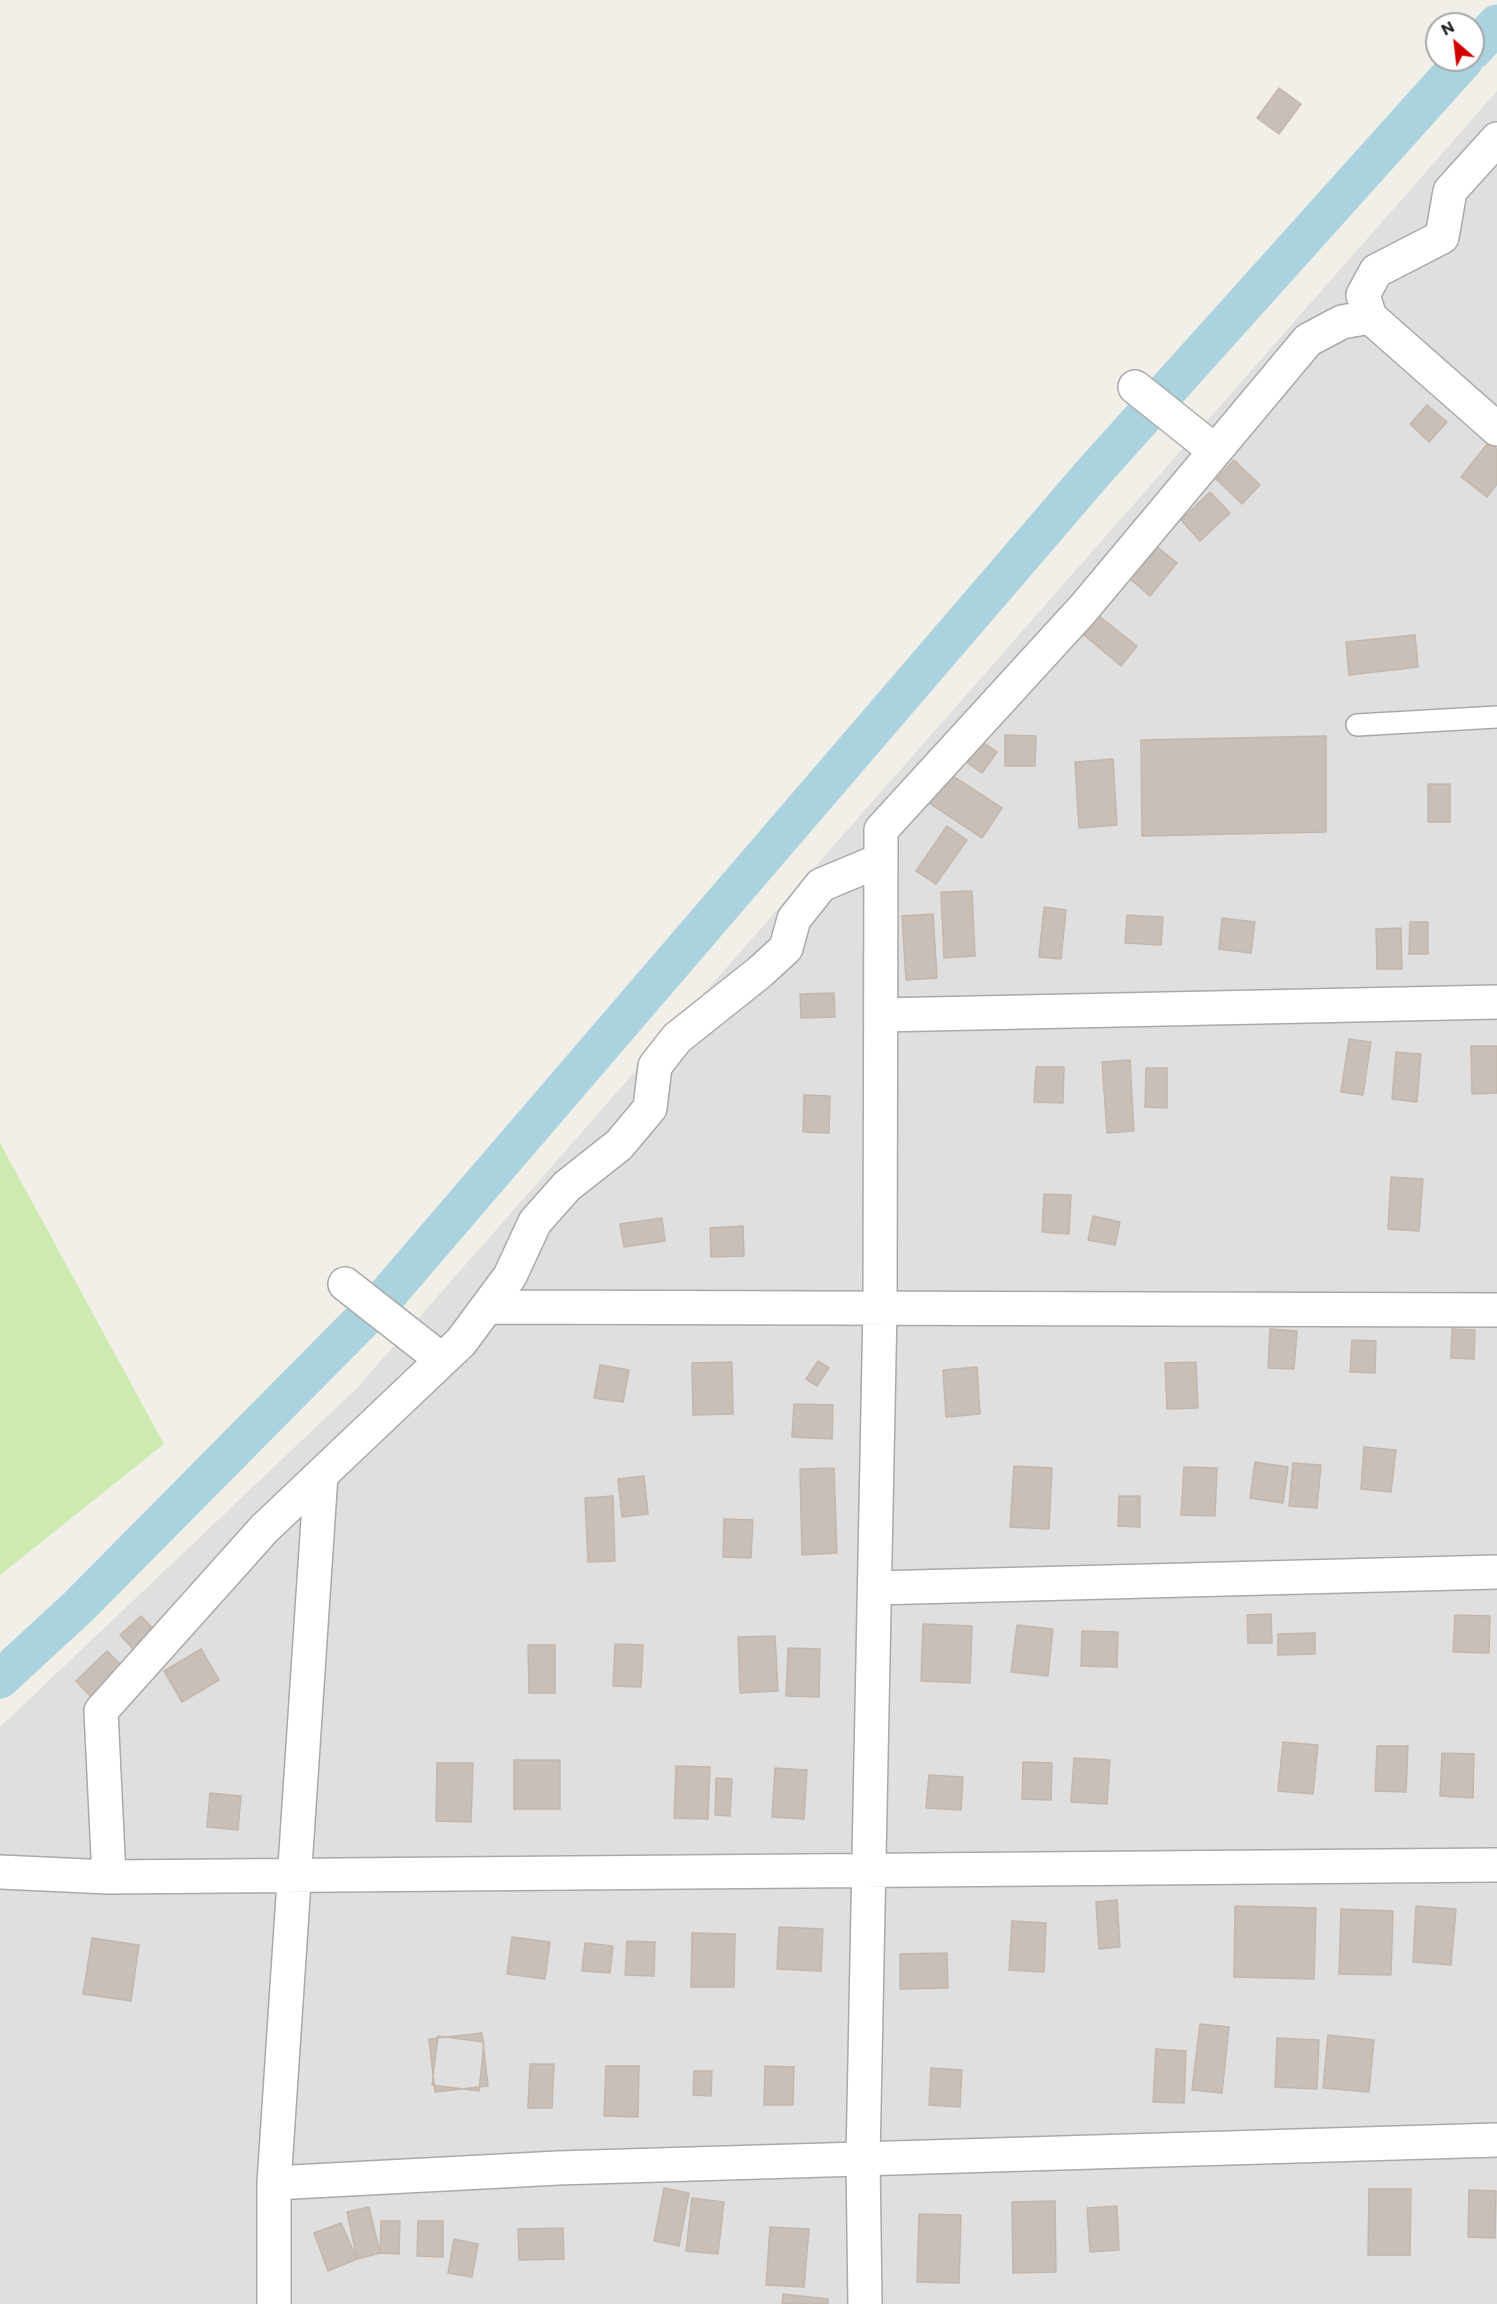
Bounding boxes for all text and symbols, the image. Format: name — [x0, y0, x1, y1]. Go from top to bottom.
north arrow — [1425, 12, 1485, 72]
text: N — [1437, 16, 1457, 39]

